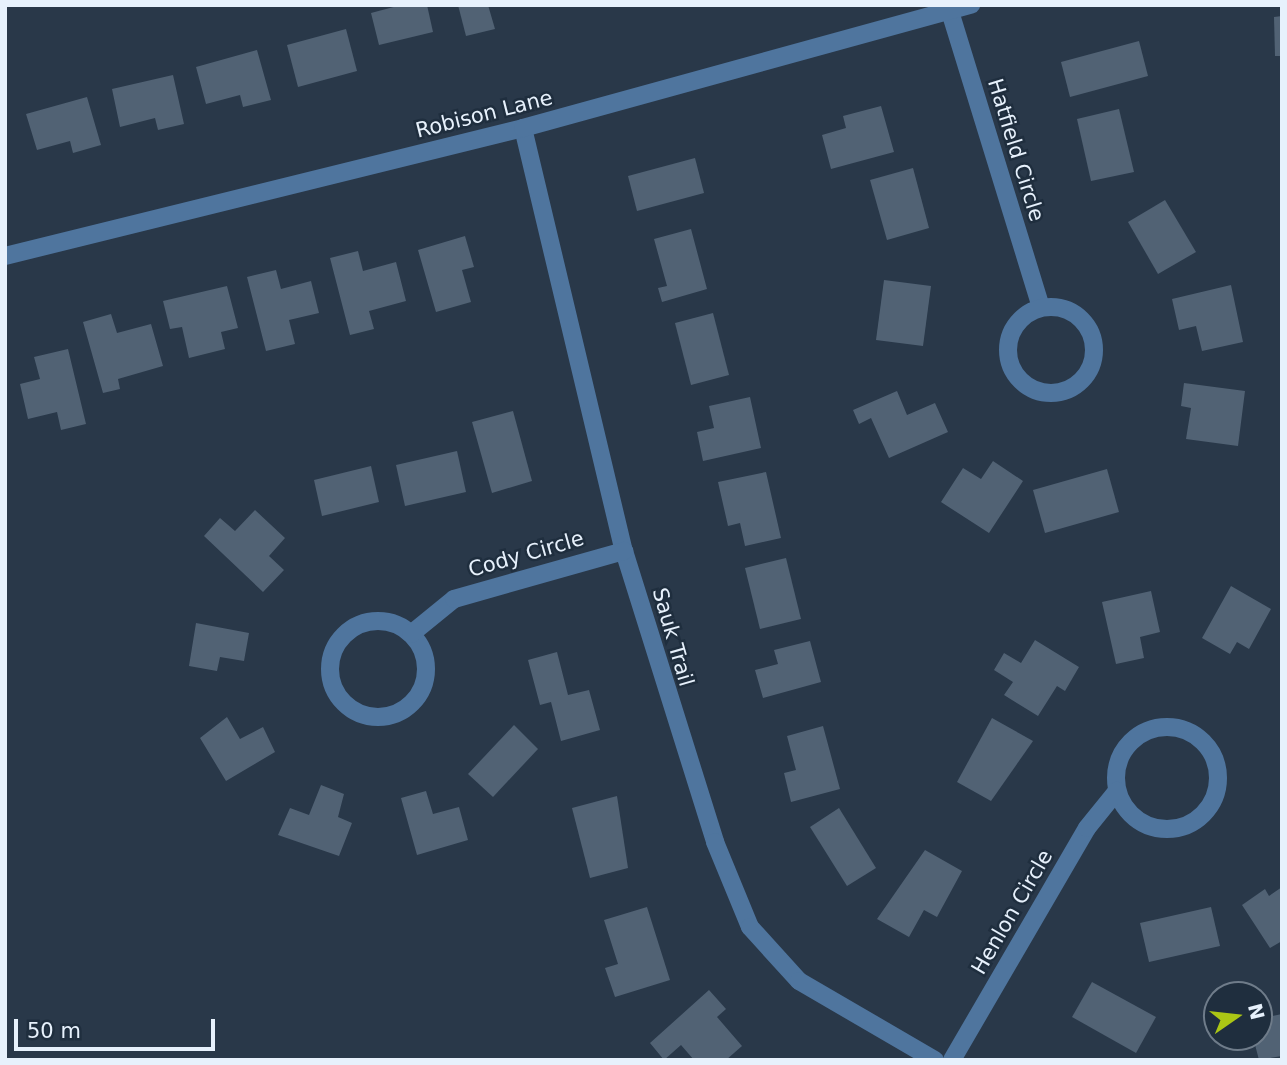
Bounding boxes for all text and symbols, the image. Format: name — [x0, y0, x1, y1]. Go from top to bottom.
street label: Hatfield Circle — [982, 76, 1050, 224]
street label: Robison Lane — [413, 85, 555, 143]
street label: Cody Circle — [465, 525, 587, 583]
street label: Sauk Trail — [647, 585, 699, 689]
street label: Henlon Circle — [966, 845, 1058, 979]
north arrow — [1203, 981, 1273, 1051]
text: N — [1244, 1001, 1269, 1022]
scale bar — [18, 1006, 219, 1050]
text: 50 m — [27, 1019, 81, 1043]

